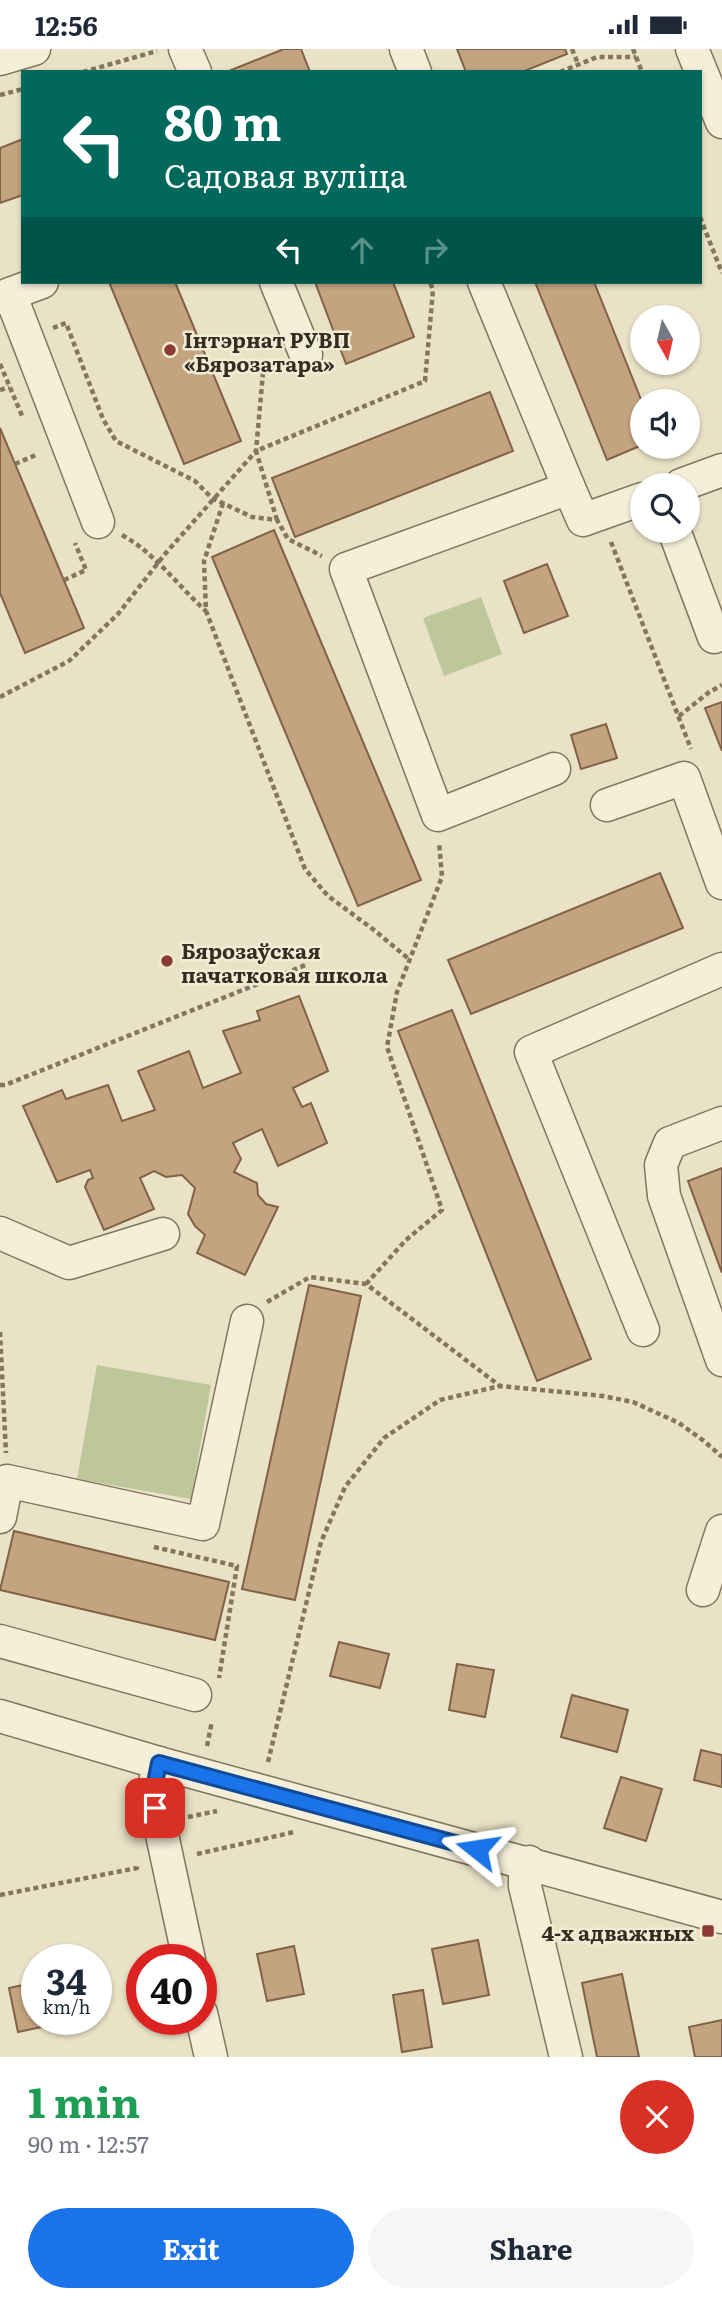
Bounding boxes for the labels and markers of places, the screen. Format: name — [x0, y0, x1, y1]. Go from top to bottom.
place label: Інтэрнат РУВП «Бярозатара» — [184, 323, 350, 378]
marker: Інтэрнат РУВП «Бярозатара» — [162, 342, 178, 358]
place label: Бярозаўская пачатковая школа — [181, 934, 389, 989]
marker: Бярозаўская пачатковая школа — [159, 953, 175, 969]
pin — [125, 1778, 185, 1838]
place label: 4-х адважных — [541, 1916, 694, 1947]
marker: 4-х адважных — [700, 1923, 716, 1939]

